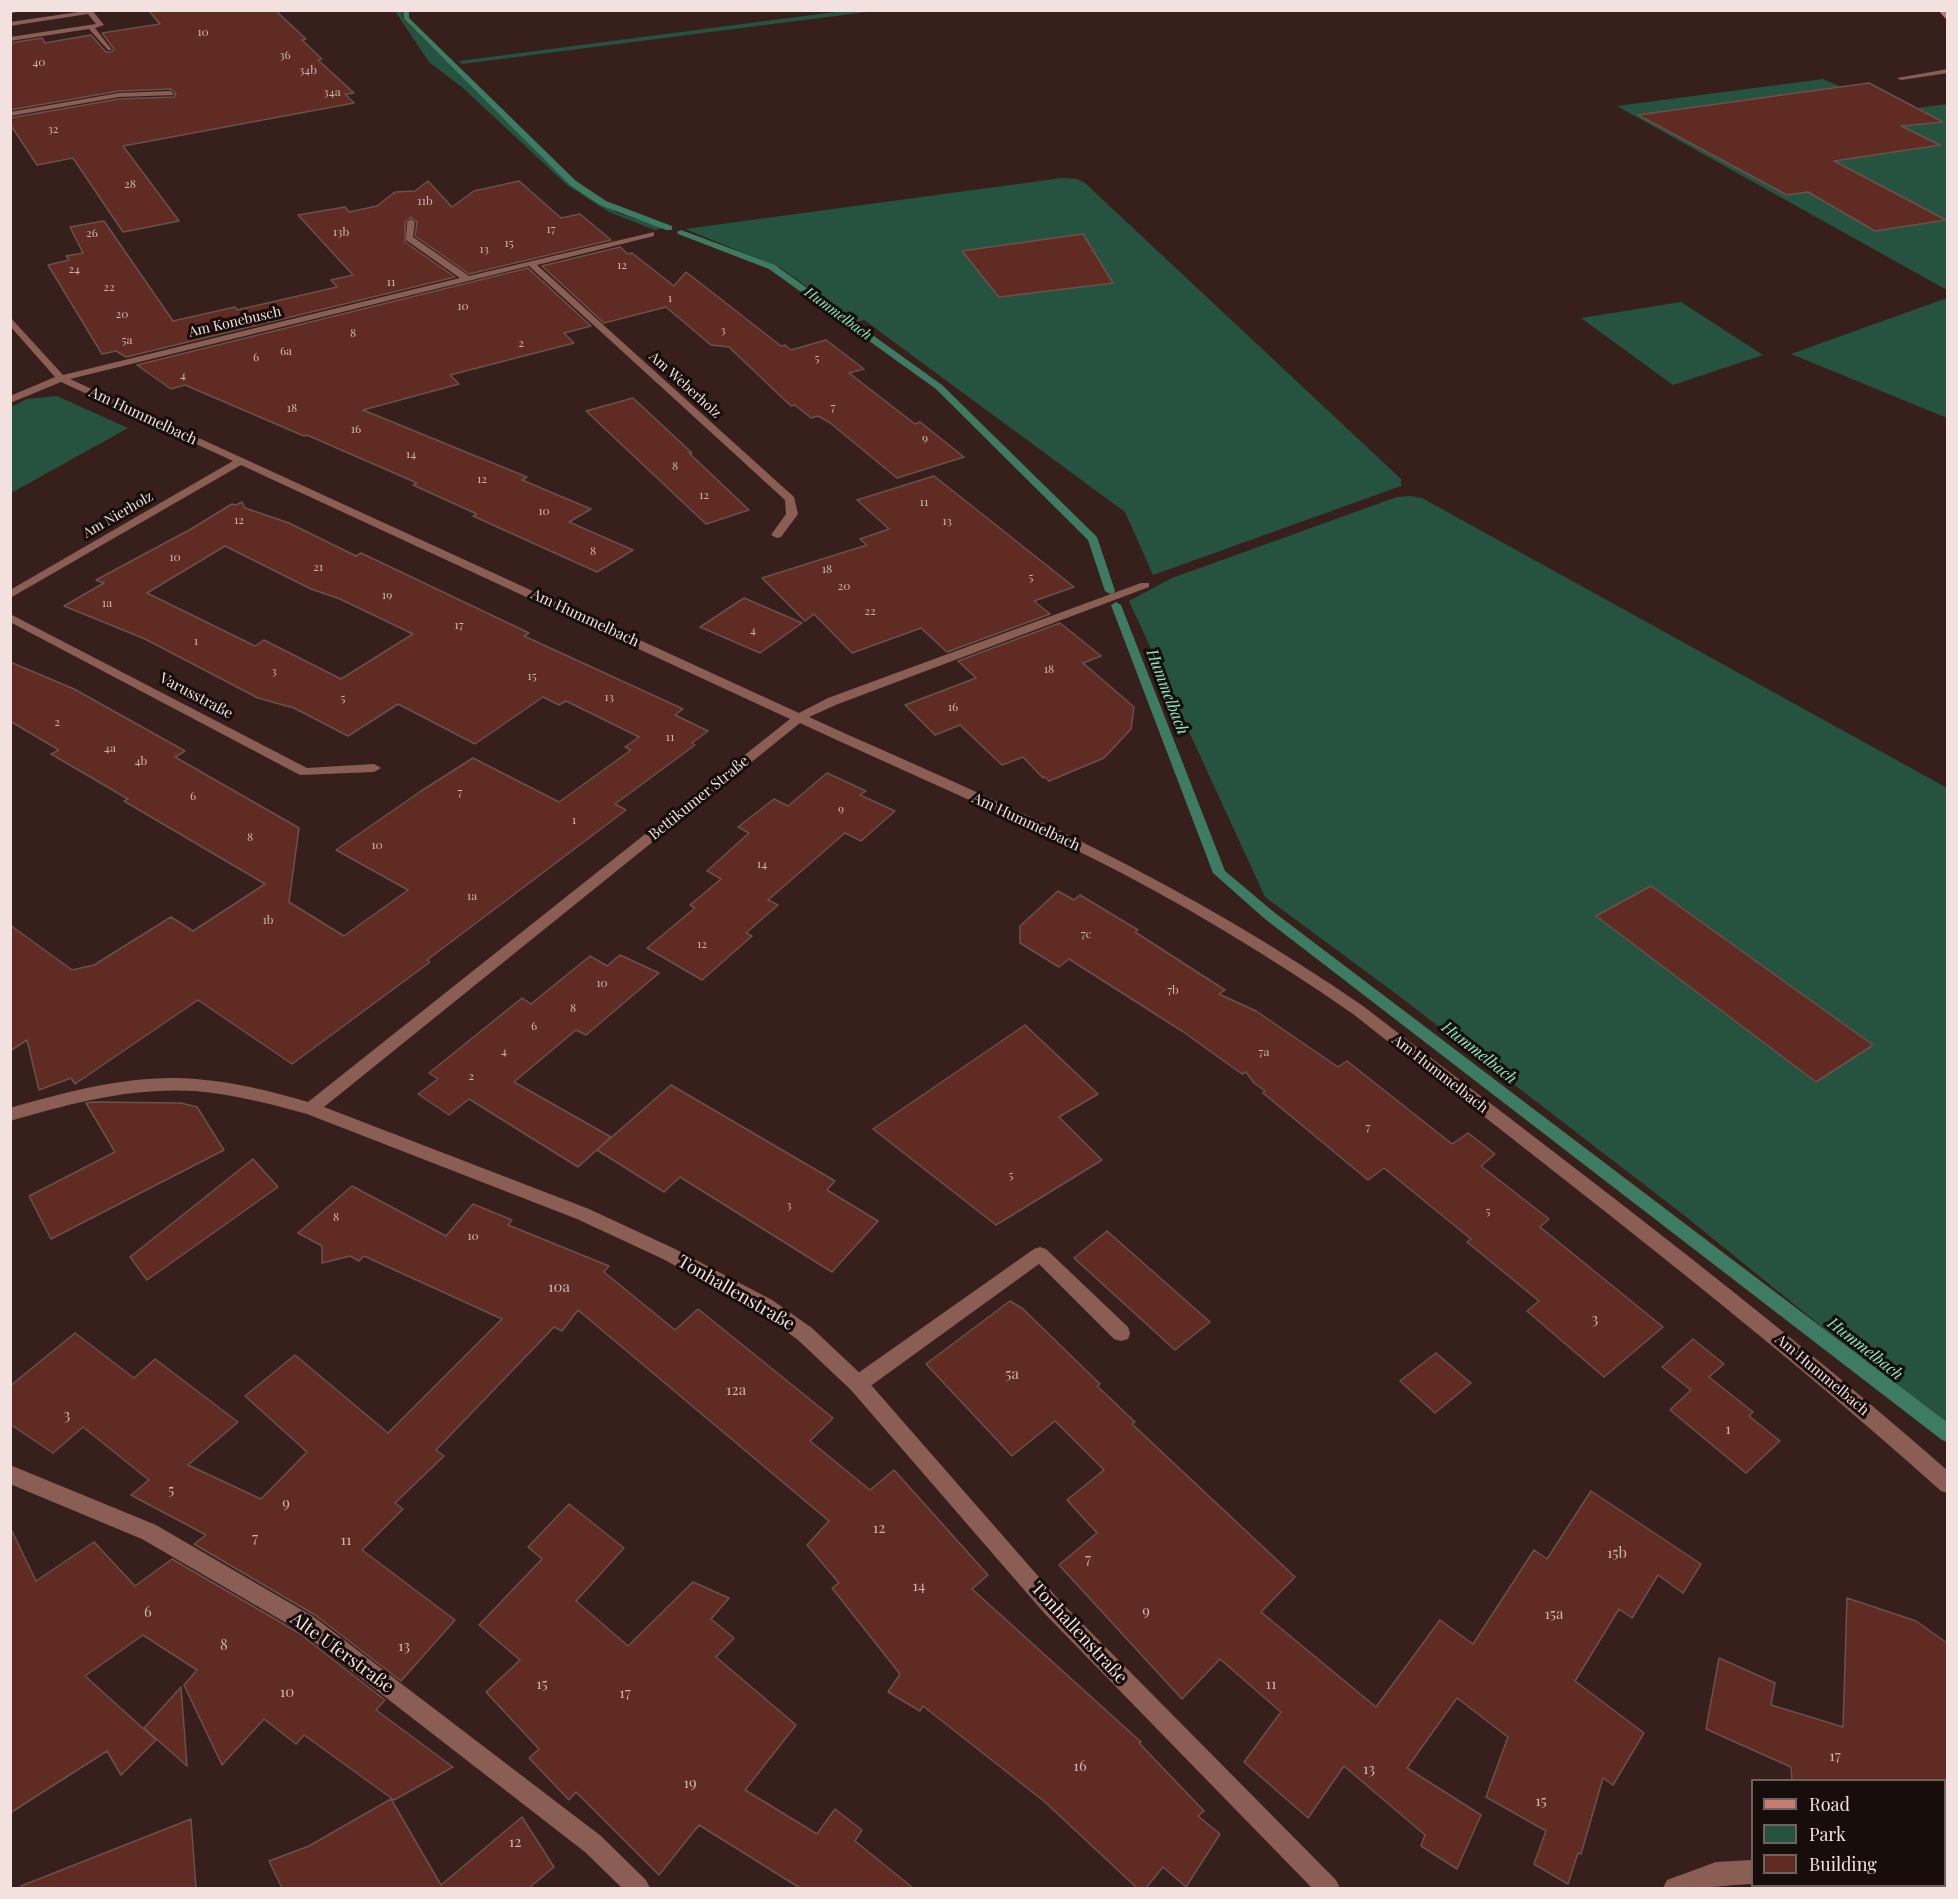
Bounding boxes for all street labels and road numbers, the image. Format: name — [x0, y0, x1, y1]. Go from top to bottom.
street label: Am Konebusch — [187, 303, 283, 341]
street label: Am Weberholz — [646, 348, 724, 422]
street label: Am Hummelbach — [86, 383, 200, 449]
street label: Am Nierholz — [80, 488, 156, 542]
street label: Am Hummelbach — [528, 585, 642, 651]
street label: Varusstraße — [156, 669, 236, 723]
street label: Bettikumer Straße — [645, 752, 753, 844]
street label: Am Hummelbach — [969, 789, 1083, 855]
street label: Am Hummelbach — [1388, 1031, 1492, 1117]
street label: Tonhallenstraße — [674, 1251, 798, 1335]
street label: Am Hummelbach — [1771, 1331, 1873, 1419]
street label: Tonhallenstraße — [1026, 1578, 1132, 1688]
street label: Alte Uferstraße — [286, 1608, 398, 1698]

